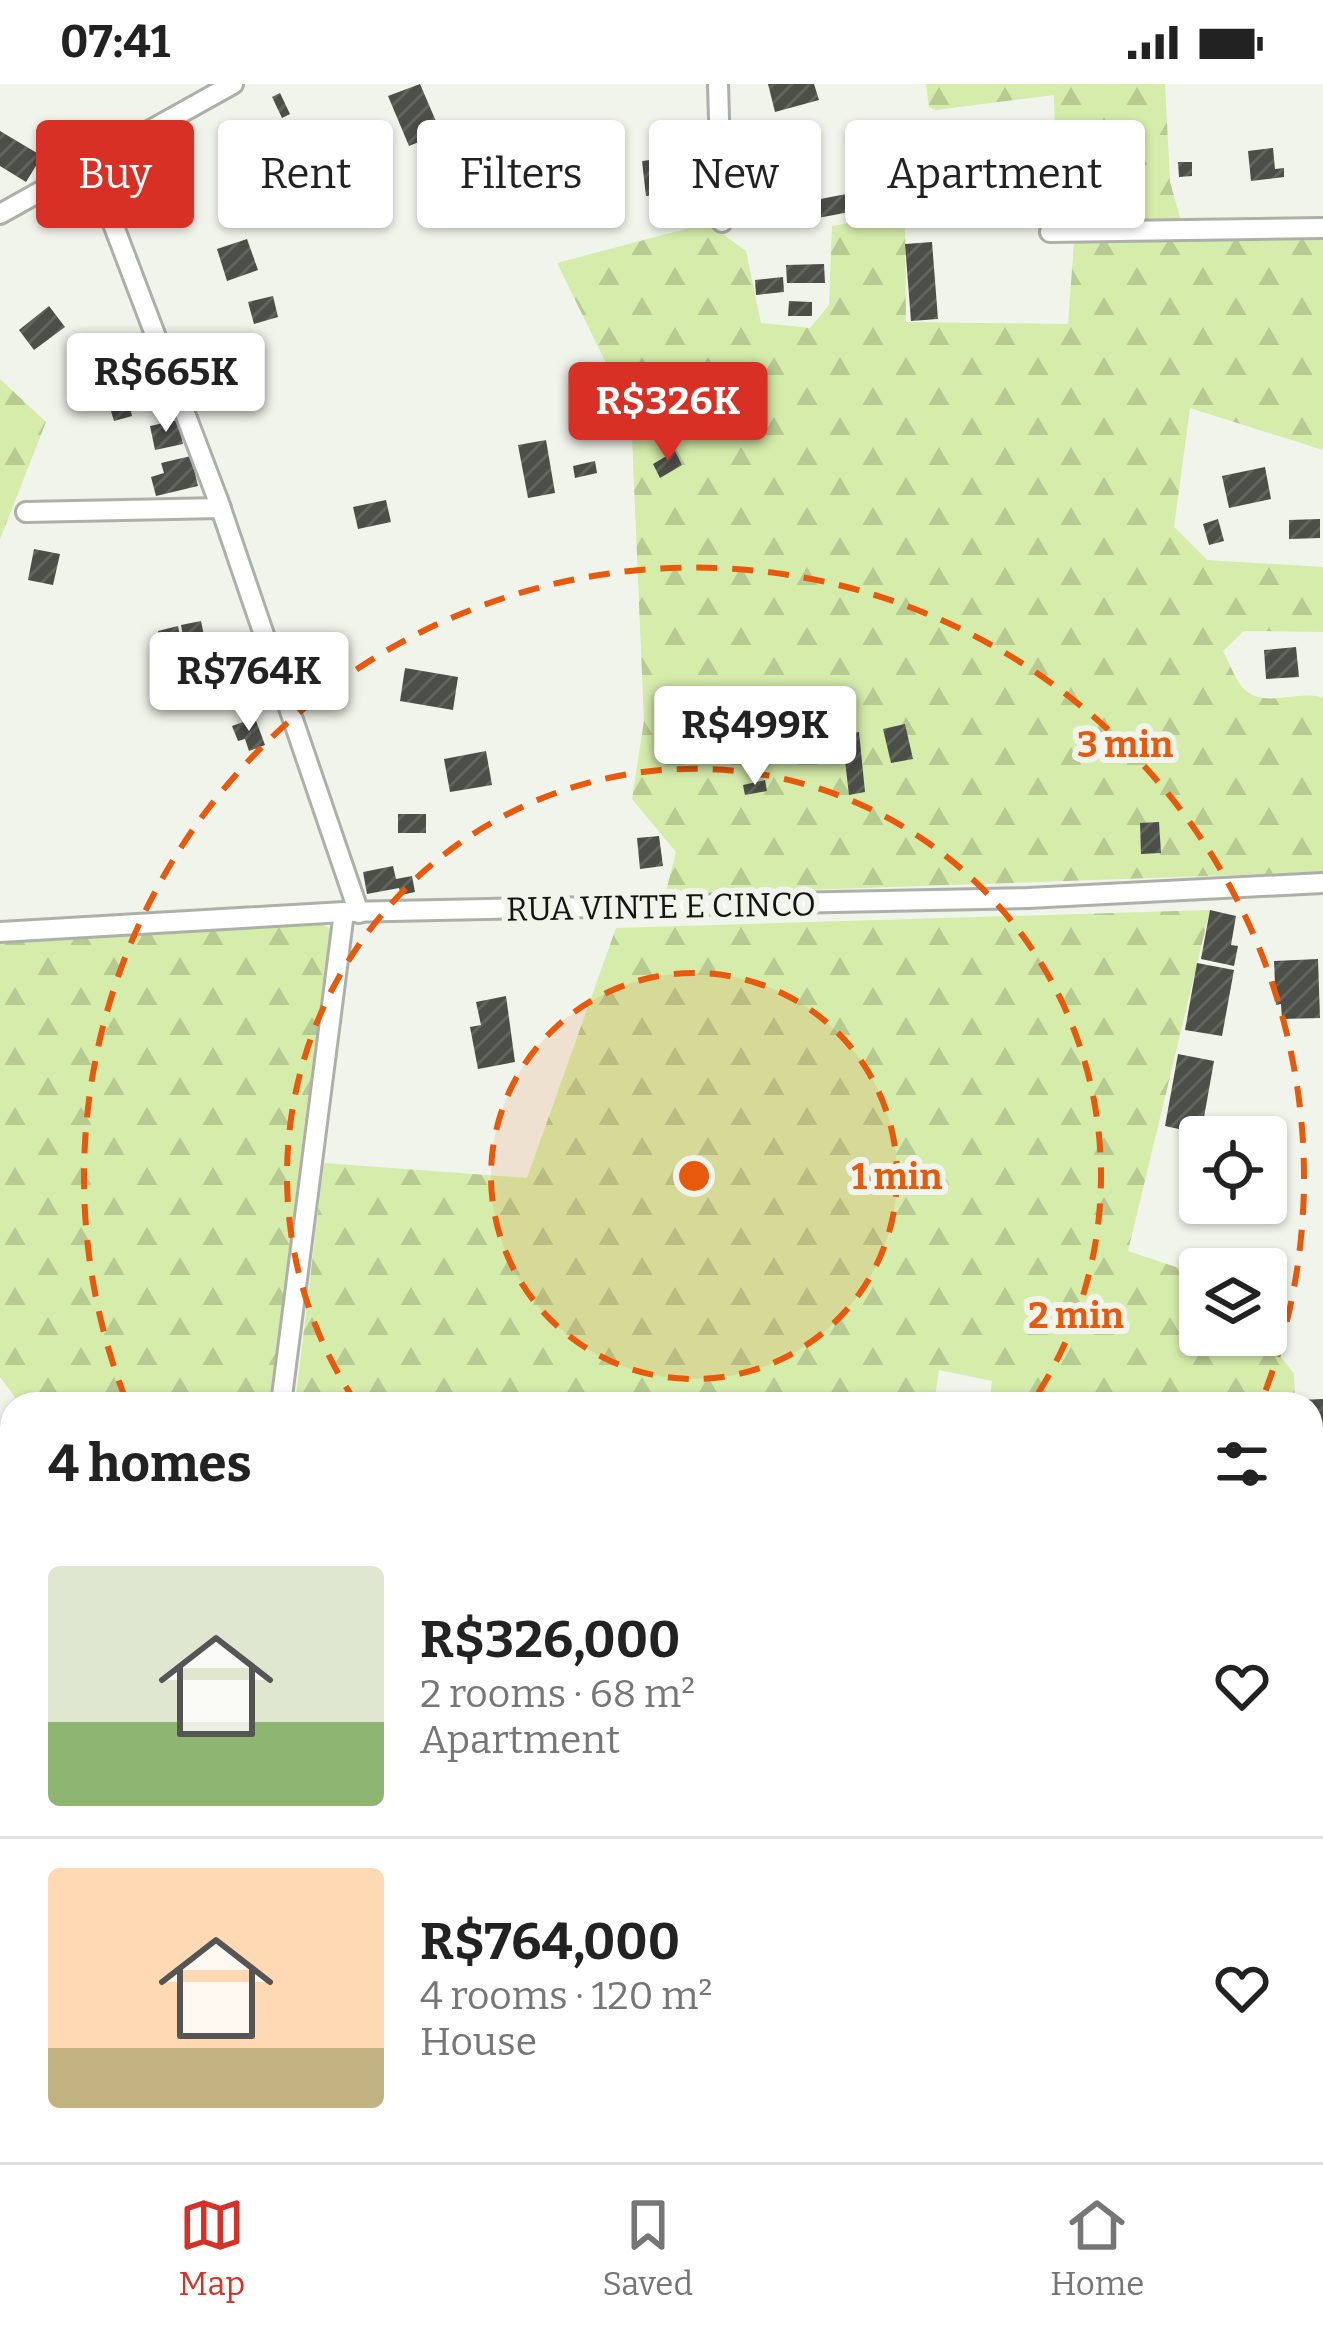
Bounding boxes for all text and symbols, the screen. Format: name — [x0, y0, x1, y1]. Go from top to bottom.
text: 07:41 — [60, 15, 170, 69]
chip: Buy — [36, 120, 194, 228]
chip: Rent — [218, 120, 393, 228]
chip: Filters — [417, 120, 625, 228]
chip: New — [649, 120, 821, 228]
chip: Apartment — [845, 120, 1145, 228]
pin: R$665K — [68, 333, 264, 435]
text: R$665K — [94, 349, 238, 395]
pin: R$326K — [570, 362, 766, 464]
text: R$326K — [595, 378, 741, 424]
pin: R$764K — [151, 632, 347, 734]
text: R$764K — [177, 648, 321, 694]
pin: R$499K — [657, 686, 853, 788]
text: R$499K — [681, 702, 829, 748]
text: 3 min — [1077, 723, 1173, 767]
street label: RUA VINTE E CINCO — [506, 884, 816, 930]
map controls — [1179, 1116, 1287, 1356]
button: locate — [1179, 1116, 1287, 1224]
centre of rings — [673, 1155, 715, 1197]
text: 1 min — [851, 1155, 943, 1199]
button: layers — [1179, 1248, 1287, 1356]
text: 2 min — [1028, 1294, 1124, 1338]
icon: filters — [1209, 1431, 1275, 1497]
text: 4 homes — [48, 1433, 252, 1495]
text: R$326,000 — [420, 1609, 680, 1671]
icon: home — [144, 1614, 288, 1758]
icon: heart — [1209, 1653, 1275, 1719]
text: 2 rooms · 68 m² — [420, 1671, 695, 1717]
text: Apartment — [420, 1717, 620, 1763]
text: R$764,000 — [420, 1911, 680, 1973]
icon: home — [144, 1916, 288, 2060]
icon: heart — [1209, 1955, 1275, 2021]
text: 4 rooms · 120 m² — [420, 1973, 712, 2019]
text: House — [420, 2019, 537, 2065]
tab: Map — [179, 2192, 245, 2304]
tab: Saved — [602, 2192, 693, 2304]
tab: Home — [1050, 2192, 1144, 2304]

